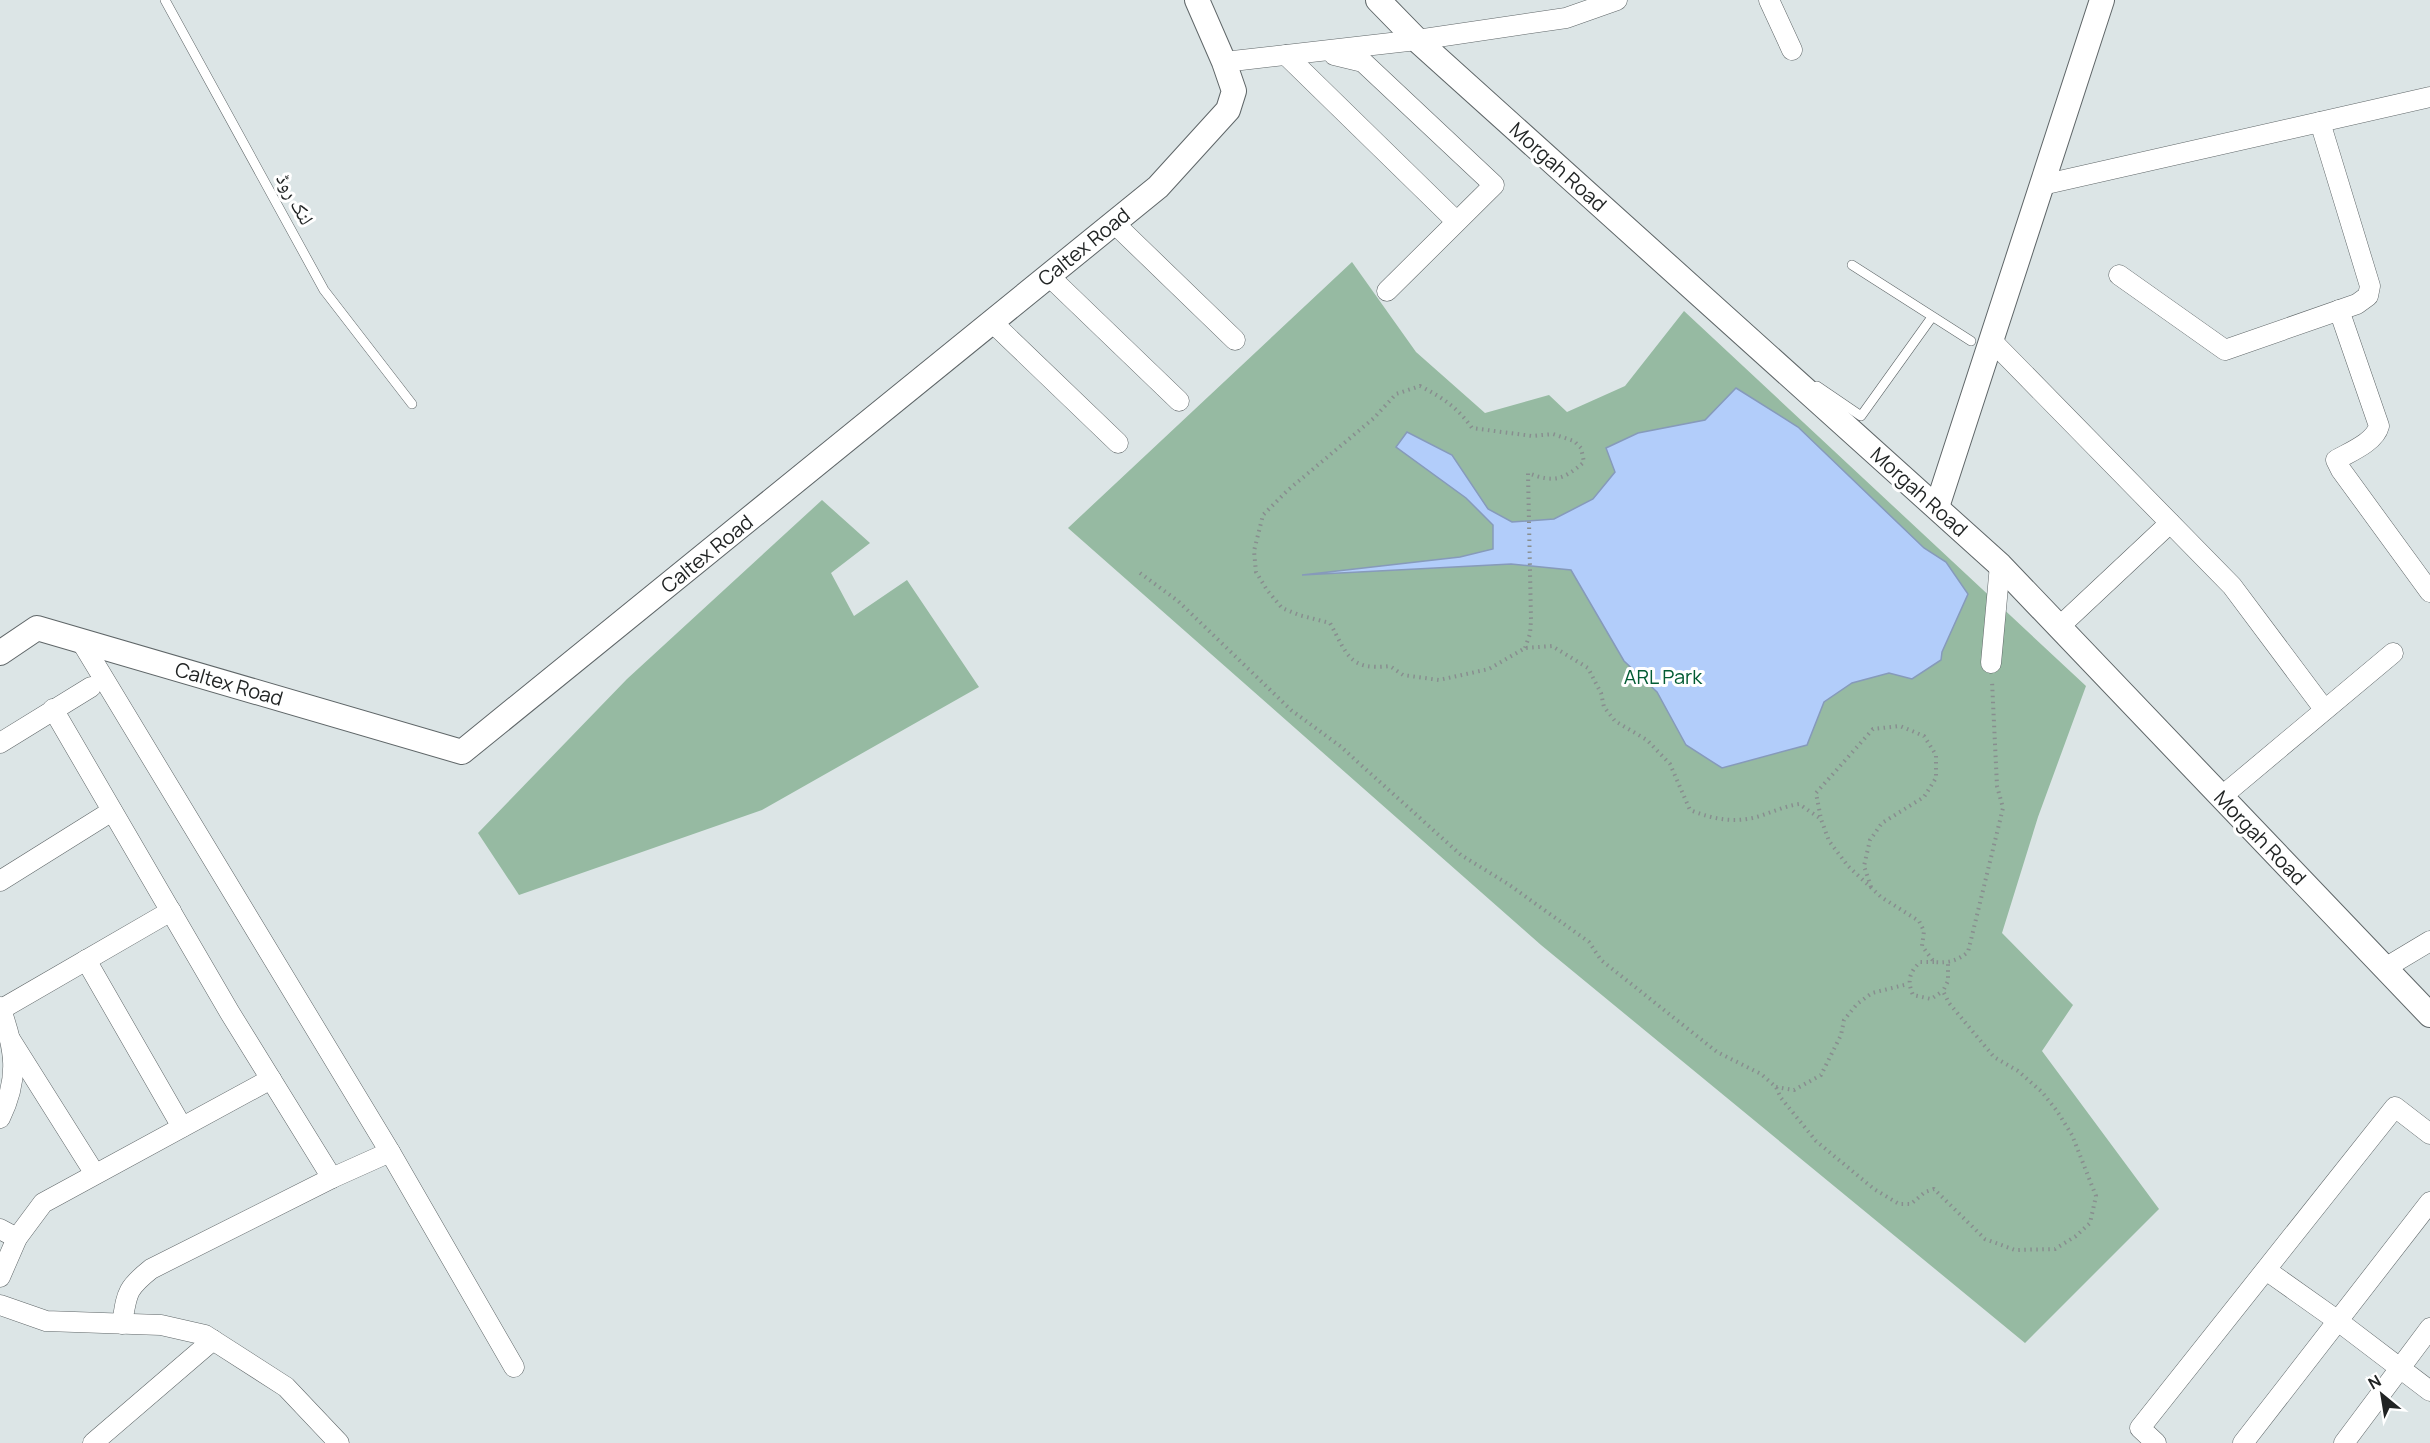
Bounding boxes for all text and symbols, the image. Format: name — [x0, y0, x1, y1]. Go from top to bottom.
street label: Morgah Road — [1504, 116, 1613, 217]
street label: لنک روڈ — [270, 168, 321, 229]
street label: Caltex Road — [1032, 201, 1135, 292]
street label: Morgah Road — [1865, 441, 1974, 542]
street label: Caltex Road — [655, 508, 758, 599]
street label: Caltex Road — [172, 655, 286, 712]
park label: ARL Park — [1624, 663, 1703, 690]
street label: Morgah Road — [2208, 785, 2312, 891]
north arrow — [2352, 1365, 2412, 1425]
text: N — [2364, 1370, 2385, 1394]

